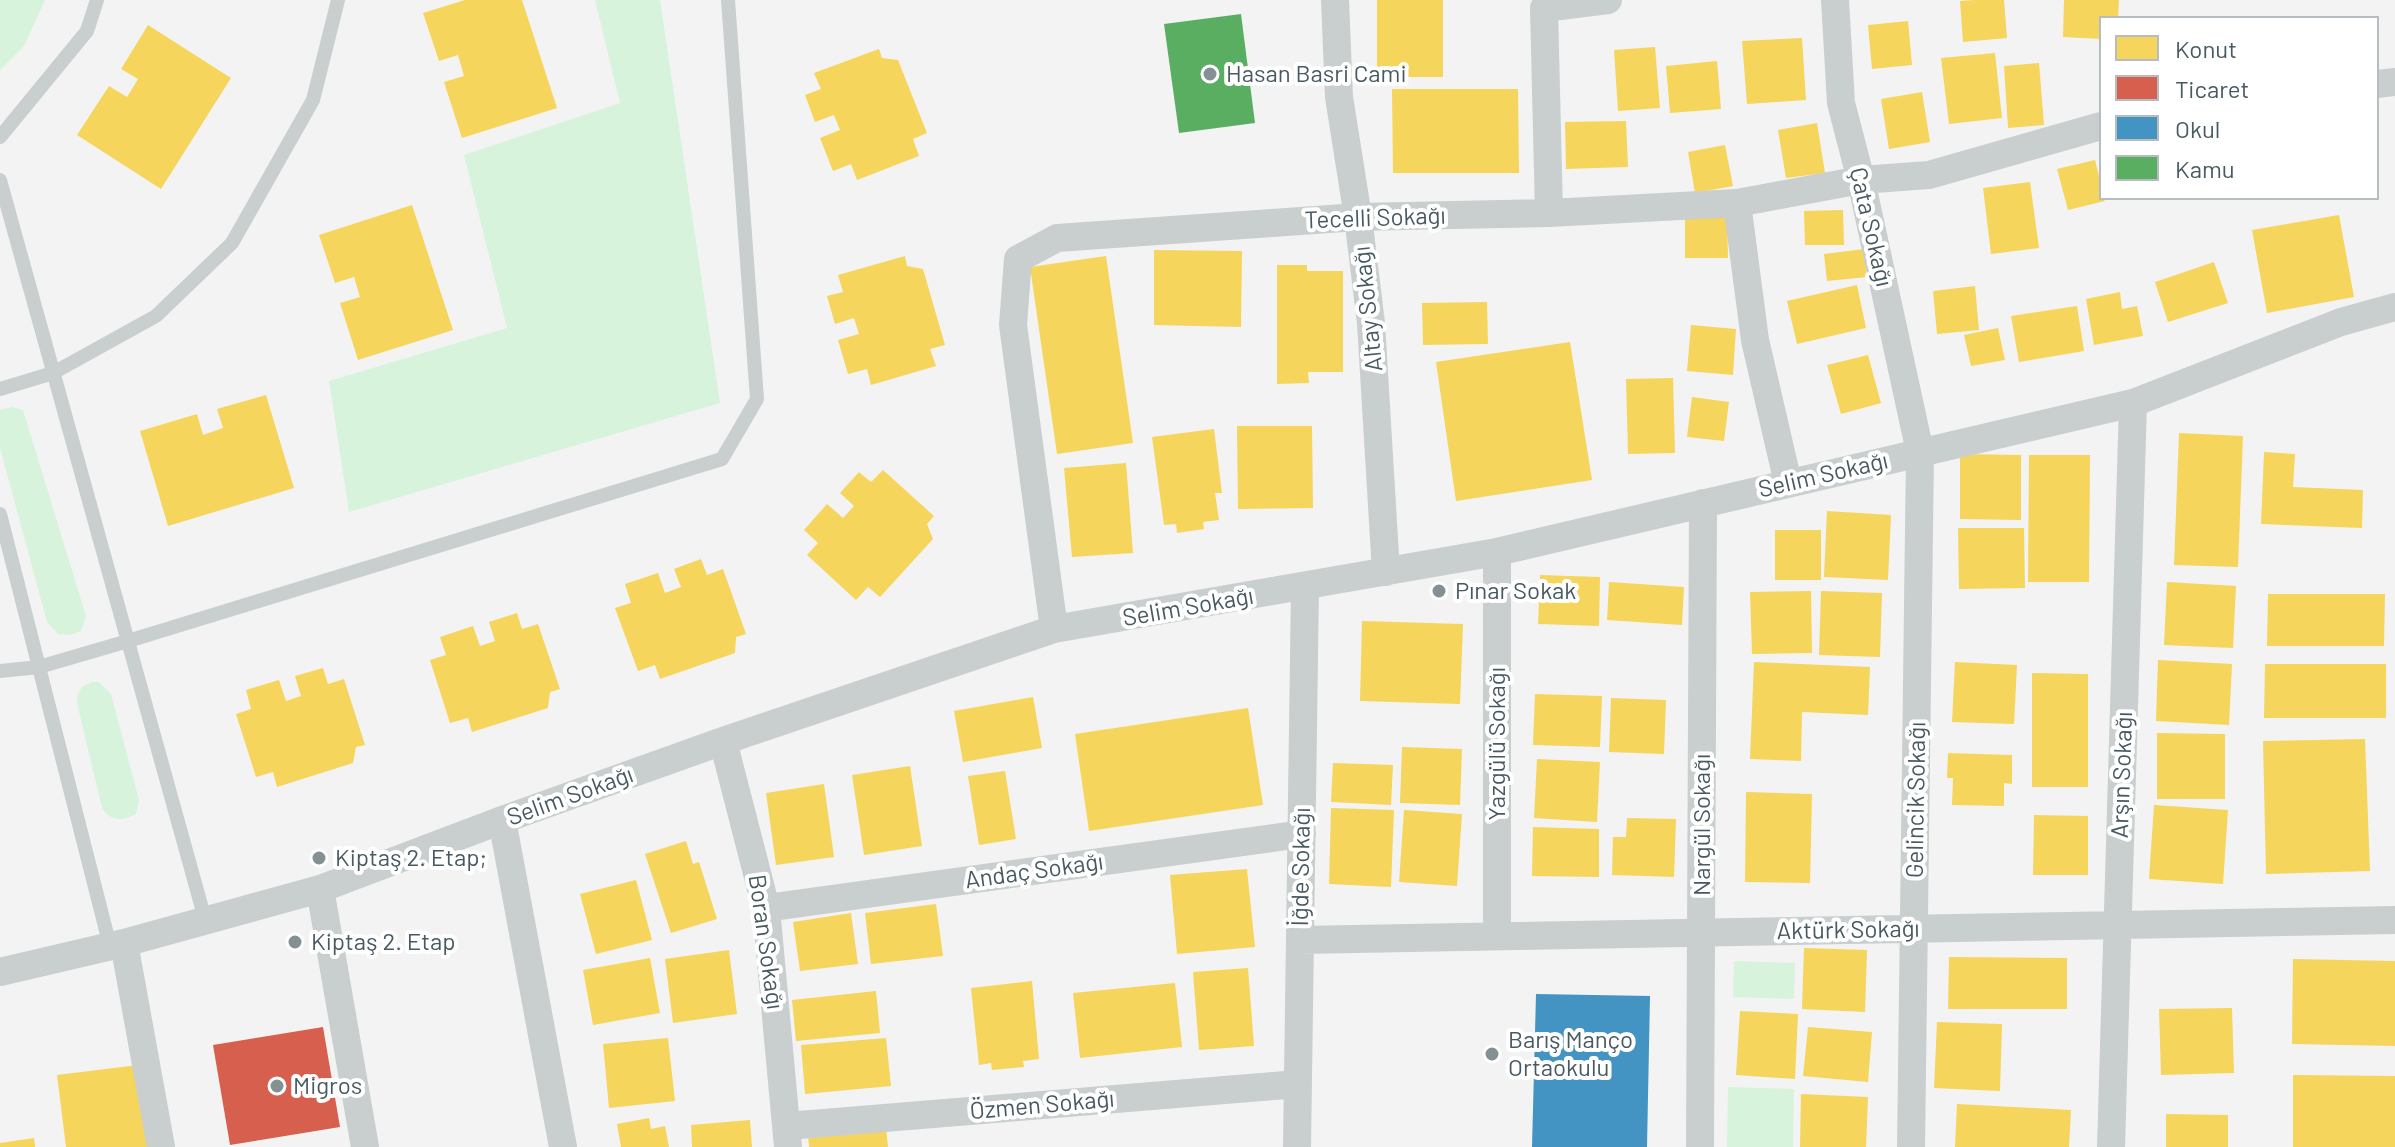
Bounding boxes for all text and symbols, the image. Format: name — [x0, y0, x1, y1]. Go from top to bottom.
legend — [2099, 16, 2379, 200]
text: Konut — [2175, 34, 2237, 63]
place label: Hasan Basri Cami — [1226, 60, 1407, 88]
marker: Hasan Basri Cami — [1201, 65, 1219, 83]
text: Ticaret — [2175, 74, 2249, 103]
text: Okul — [2175, 114, 2220, 143]
text: Kamu — [2175, 154, 2235, 183]
street label: Çata Sokağı — [1843, 165, 1899, 289]
street label: Tecelli Sokağı — [1304, 201, 1446, 235]
street label: Altay Sokağı — [1347, 245, 1389, 373]
street label: Selim Sokağı — [1755, 446, 1891, 504]
place label: Pınar Sokak — [1455, 577, 1576, 605]
street label: Selim Sokağı — [1120, 581, 1256, 633]
marker: Pınar Sokak — [1430, 582, 1448, 600]
street label: Yazgülü Sokağı — [1483, 667, 1511, 821]
street label: Arşın Sokağı — [2105, 711, 2139, 839]
street label: Gelincik Sokağı — [1900, 722, 1932, 878]
street label: Nargül Sokağı — [1688, 754, 1716, 896]
street label: Selim Sokağı — [503, 760, 637, 832]
street label: İğde Sokağı — [1286, 807, 1316, 927]
place label: Kiptaş 2. Etap; — [335, 844, 487, 872]
street label: Andaç Sokağı — [963, 847, 1105, 895]
marker: Kiptaş 2. Etap; — [310, 849, 328, 867]
street label: Boran Sokağı — [742, 873, 790, 1011]
street label: Aktürk Sokağı — [1776, 914, 1920, 946]
place label: Kiptaş 2. Etap — [311, 928, 456, 956]
marker: Kiptaş 2. Etap — [286, 933, 304, 951]
place label: Barış Manço Ortaokulu — [1508, 1026, 1633, 1082]
marker: Barış Manço Ortaokulu — [1483, 1045, 1501, 1063]
place label: Migros — [293, 1072, 362, 1100]
marker: Migros — [268, 1077, 286, 1095]
street label: Özmen Sokağı — [969, 1084, 1115, 1126]

